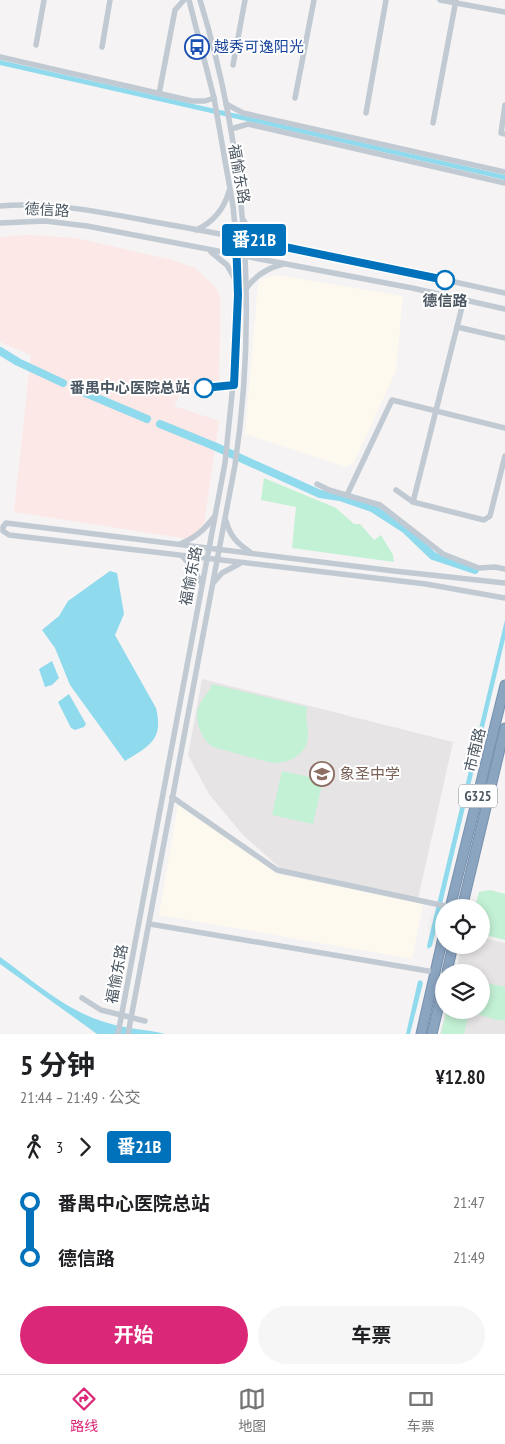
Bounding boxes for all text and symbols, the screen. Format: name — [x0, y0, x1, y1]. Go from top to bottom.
bus stop icon: 越秀可逸阳光 — [184, 34, 210, 60]
place label: 越秀可逸阳光 — [214, 37, 304, 56]
street label: 福愉东路 — [225, 143, 254, 205]
street label: 德信路 — [24, 199, 70, 220]
line badge: 番21B — [219, 224, 289, 256]
text: 番21B — [232, 228, 276, 251]
marker: 德信路 — [435, 270, 455, 290]
place label: 德信路 — [422, 291, 468, 310]
place label: 番禺中心医院总站 — [70, 378, 190, 397]
marker: 番禺中心医院总站 — [194, 378, 214, 398]
street label: 福愉东路 — [175, 545, 206, 607]
street label: 市南路 — [460, 726, 489, 774]
school or university icon: 象圣中学 — [309, 761, 335, 787]
place label: 象圣中学 — [340, 764, 400, 783]
road number: G325 — [459, 784, 497, 808]
map controls — [435, 899, 490, 1019]
button: locate — [435, 899, 490, 954]
street label: 福愉东路 — [101, 943, 132, 1005]
button: layers — [435, 964, 490, 1019]
text: 5 分钟 — [20, 1046, 95, 1083]
text: ¥12.80 — [436, 1065, 485, 1089]
text: 21:44 – 21:49 · 公交 — [20, 1087, 140, 1107]
icon: walk — [20, 1133, 48, 1161]
icon: forward — [71, 1133, 99, 1161]
text: 番21B — [117, 1135, 161, 1158]
text: 3 — [56, 1137, 63, 1157]
text: 番禺中心医院总站 — [58, 1191, 210, 1215]
text: 21:47 — [453, 1192, 485, 1212]
text: 德信路 — [58, 1246, 115, 1270]
text: 21:49 — [453, 1247, 485, 1267]
button: 开始 — [20, 1306, 248, 1364]
button: 车票 — [258, 1306, 485, 1364]
tab: 路线 — [70, 1385, 98, 1435]
tab: 地图 — [238, 1385, 266, 1435]
tab: 车票 — [407, 1385, 435, 1435]

